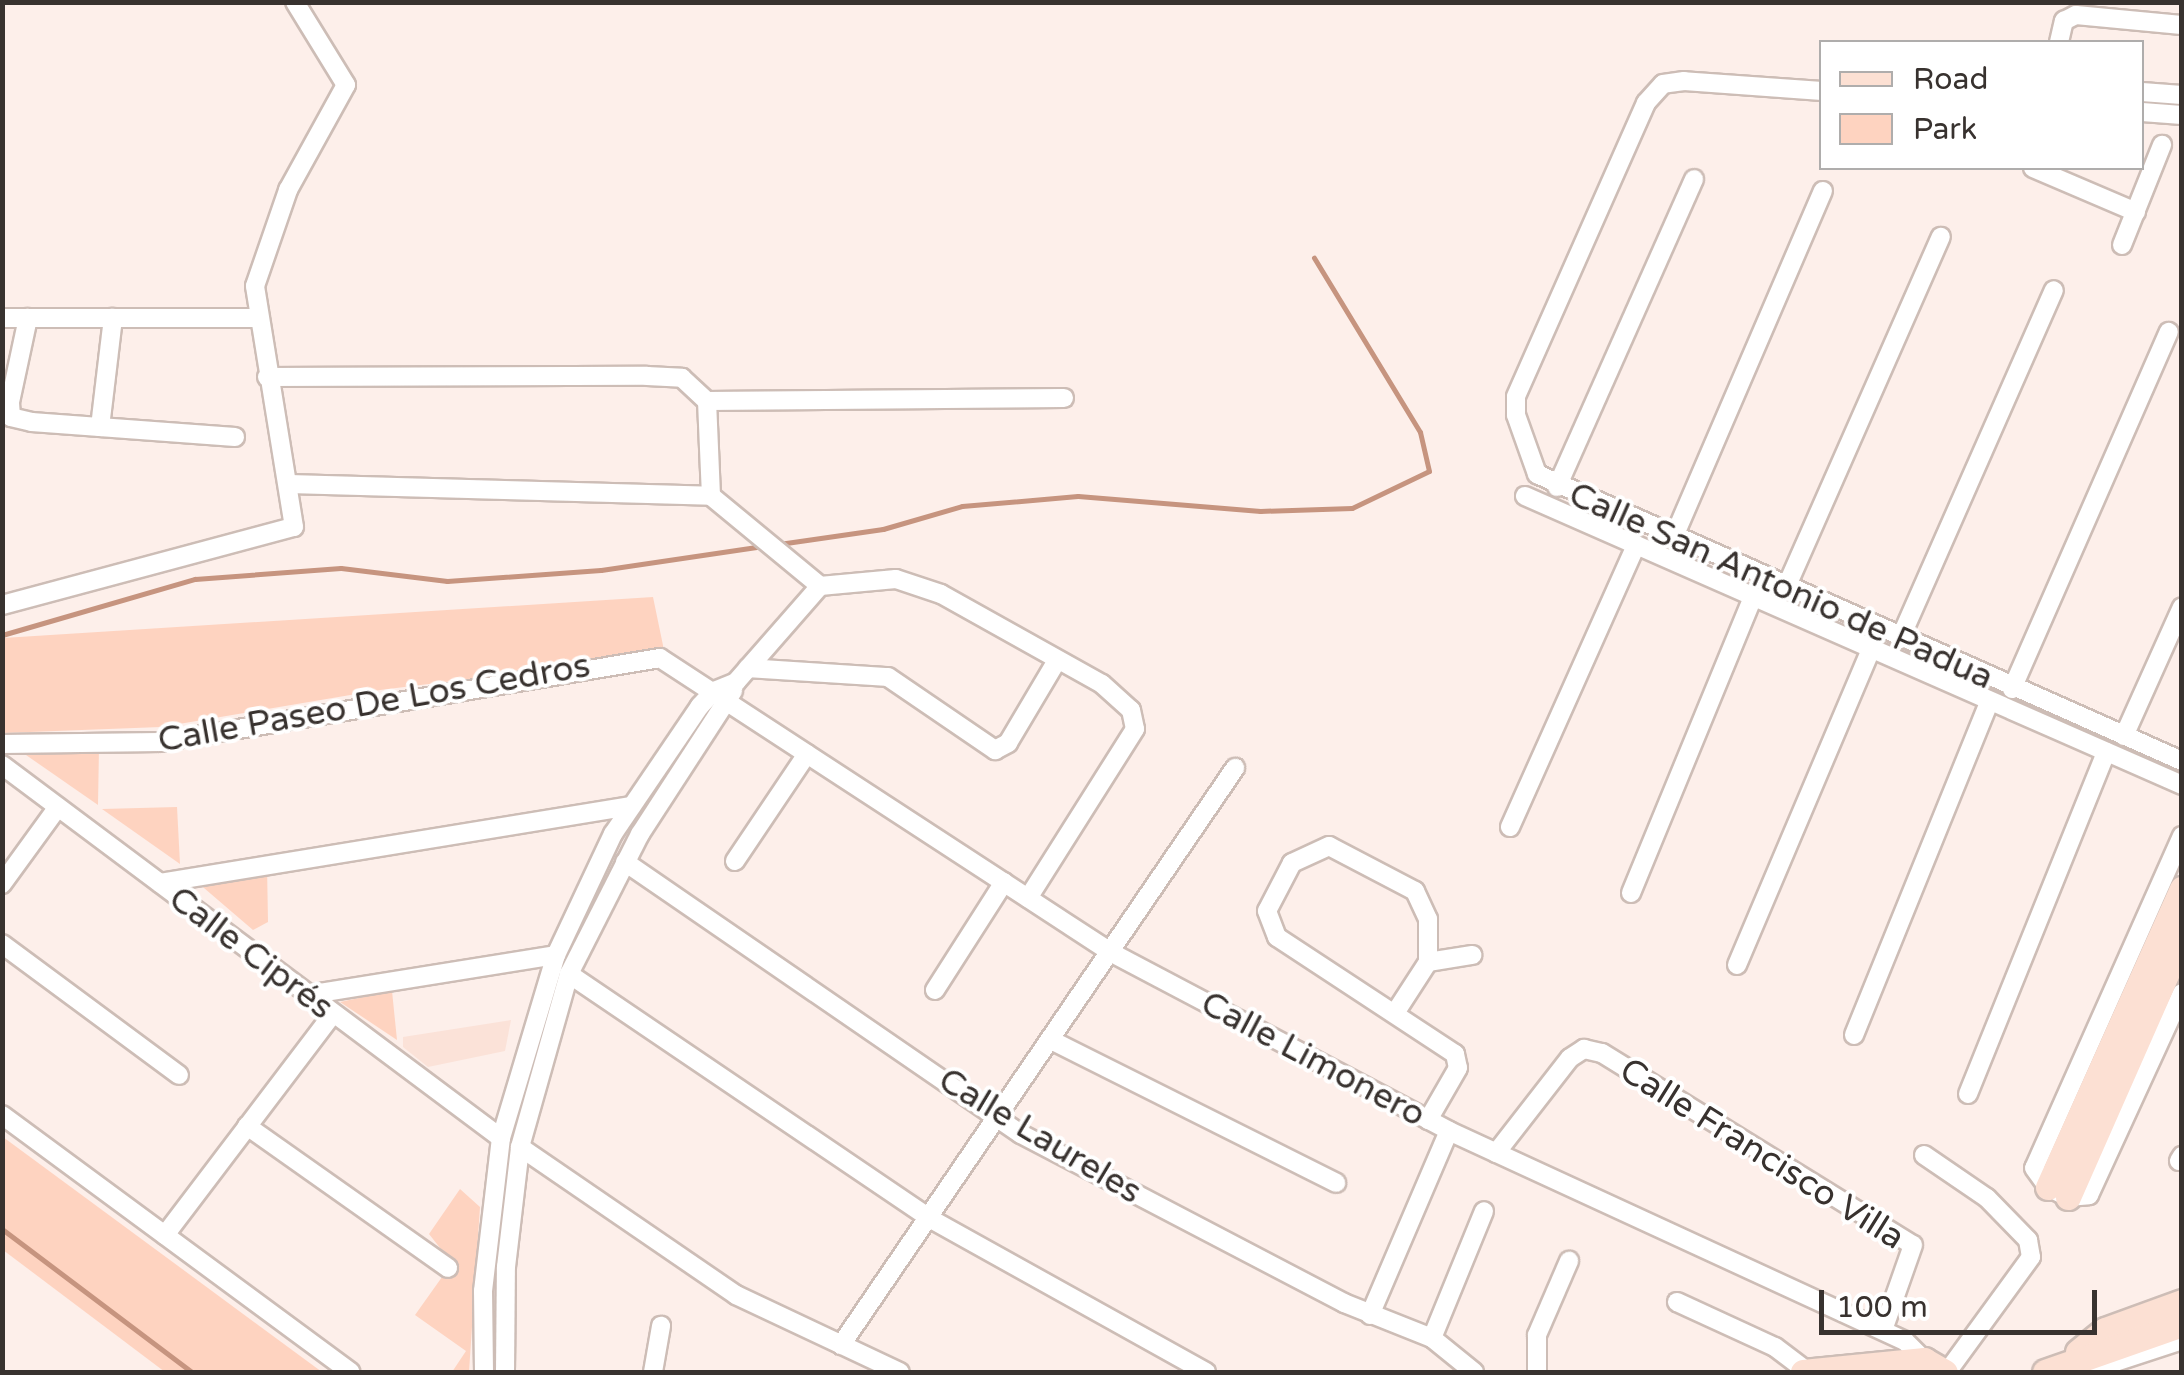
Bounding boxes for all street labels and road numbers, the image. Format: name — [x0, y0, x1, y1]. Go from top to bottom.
street label: Calle San Antonio de Padua — [1562, 473, 2000, 699]
street label: Calle Paseo De Los Cedros — [155, 644, 593, 762]
street label: Calle Ciprés — [161, 878, 341, 1028]
street label: Calle Limonero — [1194, 982, 1432, 1136]
street label: Calle Francisco Villa — [1612, 1049, 1912, 1259]
street label: Calle Laureles — [931, 1059, 1149, 1213]

